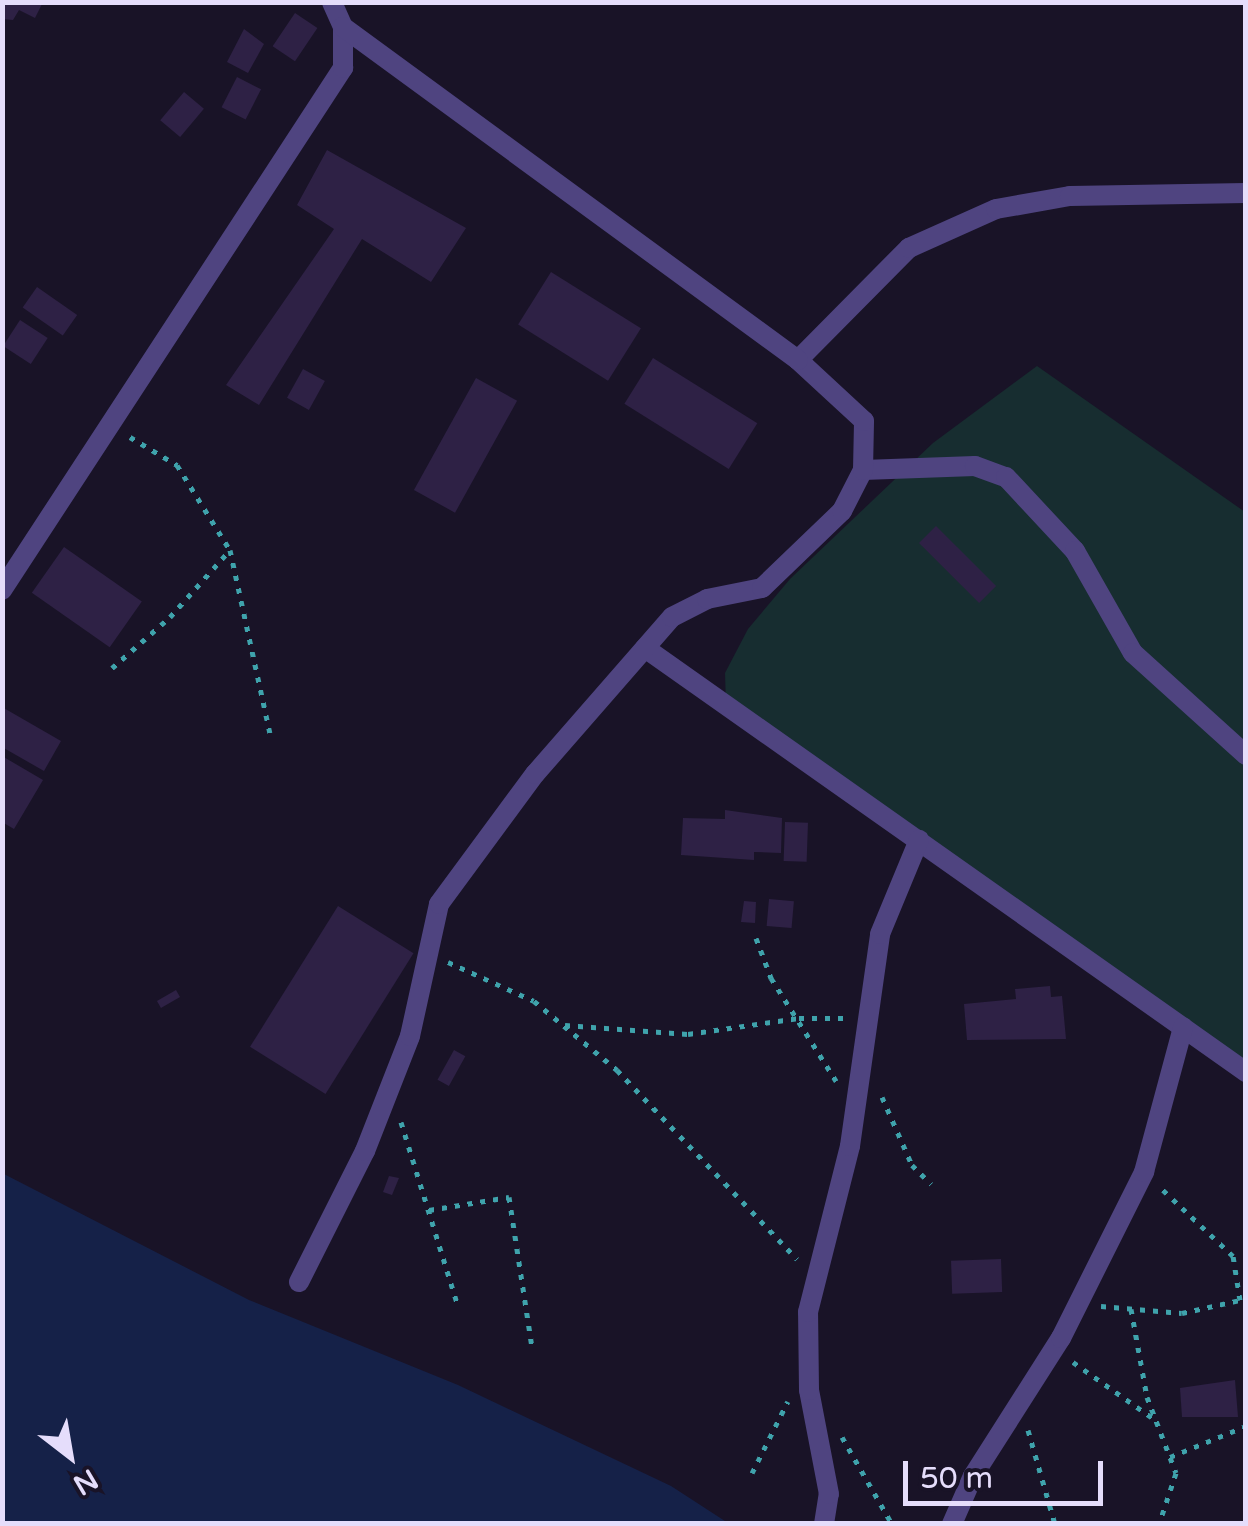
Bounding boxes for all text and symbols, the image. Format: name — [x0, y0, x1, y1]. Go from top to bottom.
north arrow — [20, 1406, 120, 1506]
scale bar — [908, 1441, 1108, 1503]
text: 50 m — [920, 1460, 993, 1497]
text: N — [67, 1461, 104, 1502]

